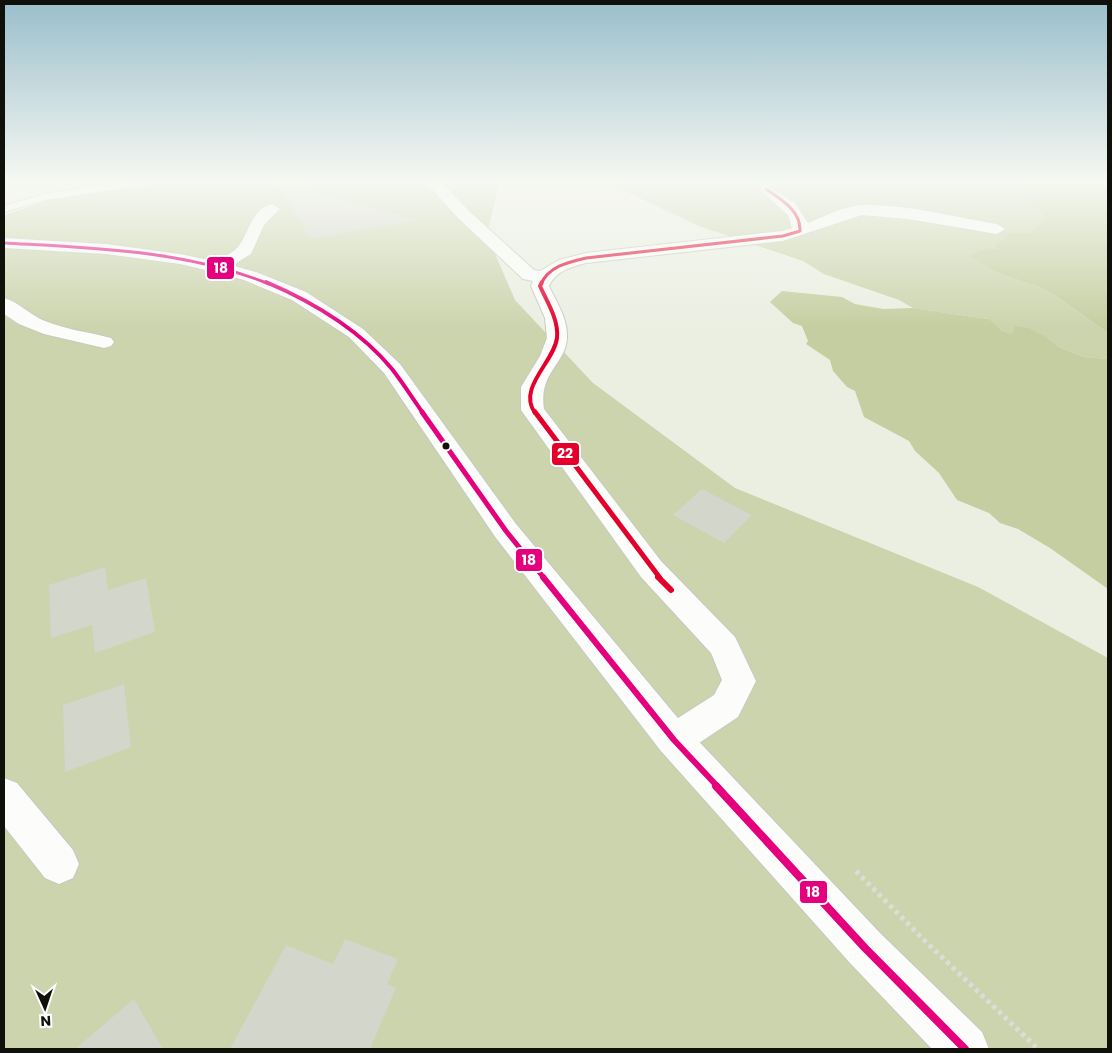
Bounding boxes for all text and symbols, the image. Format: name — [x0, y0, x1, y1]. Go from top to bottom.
line badge: 18 — [206, 256, 235, 280]
text: 18 — [214, 258, 228, 278]
unlabelled marker — [441, 441, 451, 451]
line badge: 22 — [551, 442, 580, 466]
text: 22 — [557, 443, 573, 463]
line badge: 18 — [515, 548, 543, 572]
text: 18 — [522, 550, 536, 570]
line badge: 18 — [799, 880, 828, 904]
text: 18 — [806, 882, 820, 902]
north arrow — [20, 983, 70, 1033]
text: N — [40, 1011, 51, 1031]

